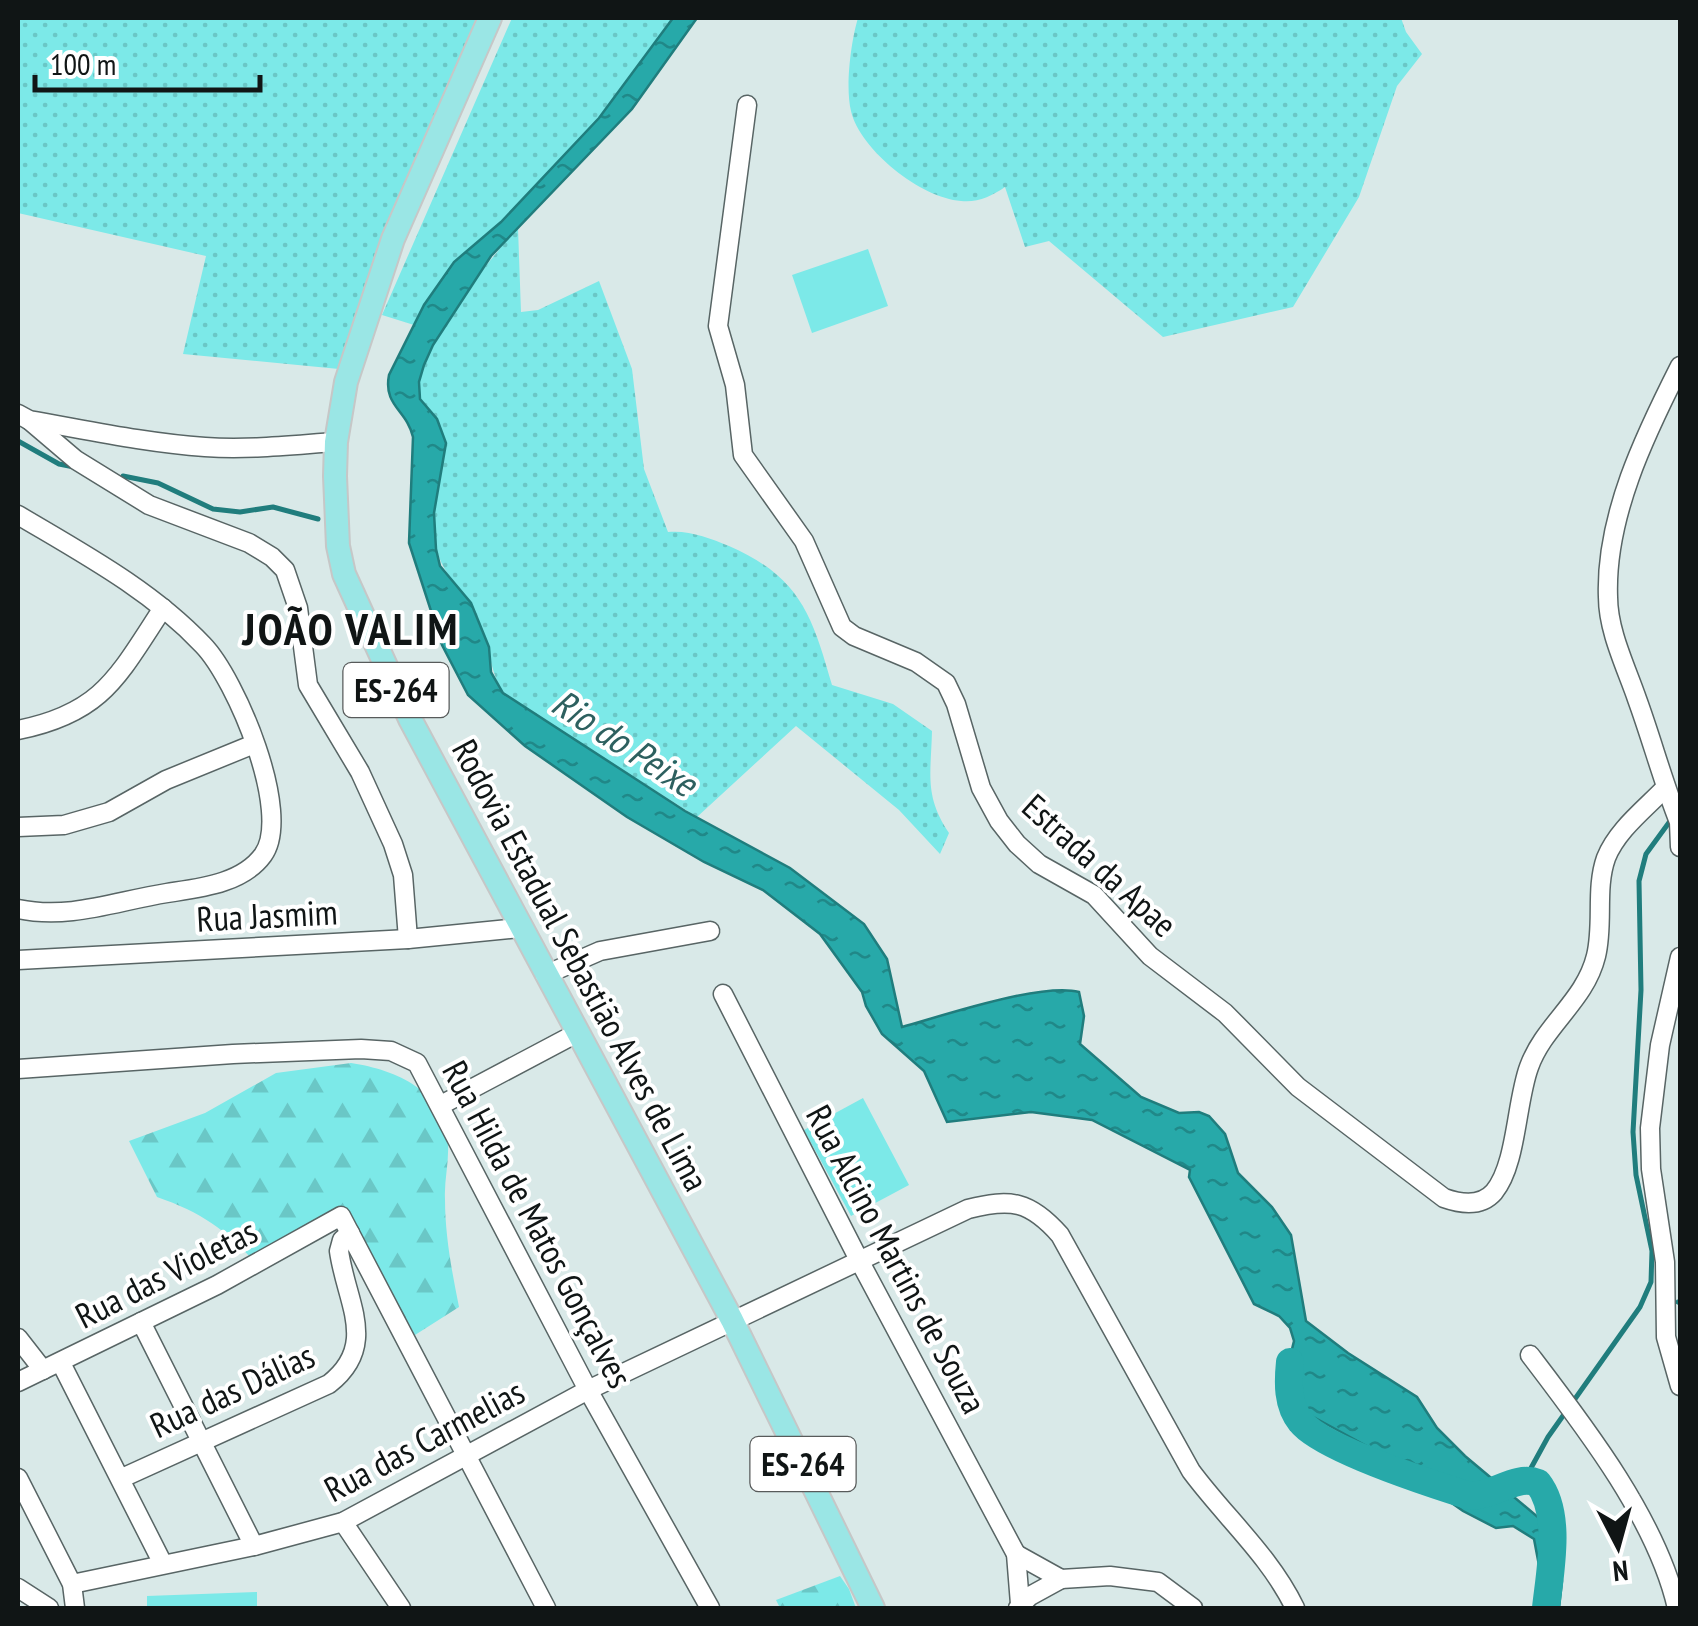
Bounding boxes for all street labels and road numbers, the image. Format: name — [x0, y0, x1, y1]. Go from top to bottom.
road number: ES-264 — [344, 663, 448, 717]
street label: Rodovia Estadual Sebastião Alves de Lima — [442, 731, 720, 1199]
street label: Estrada da Apae — [1013, 783, 1187, 947]
street label: Rua Jasmim — [195, 888, 339, 942]
street label: Rua Hilda de Matos Gonçalves — [432, 1053, 644, 1395]
street label: Rua Alcino Martins de Souza — [796, 1097, 998, 1421]
street label: Rua das Violetas — [67, 1208, 265, 1338]
street label: Rua das Dálias — [143, 1332, 321, 1448]
street label: Rua das Carmelias — [316, 1368, 532, 1512]
road number: ES-264 — [750, 1437, 856, 1491]

